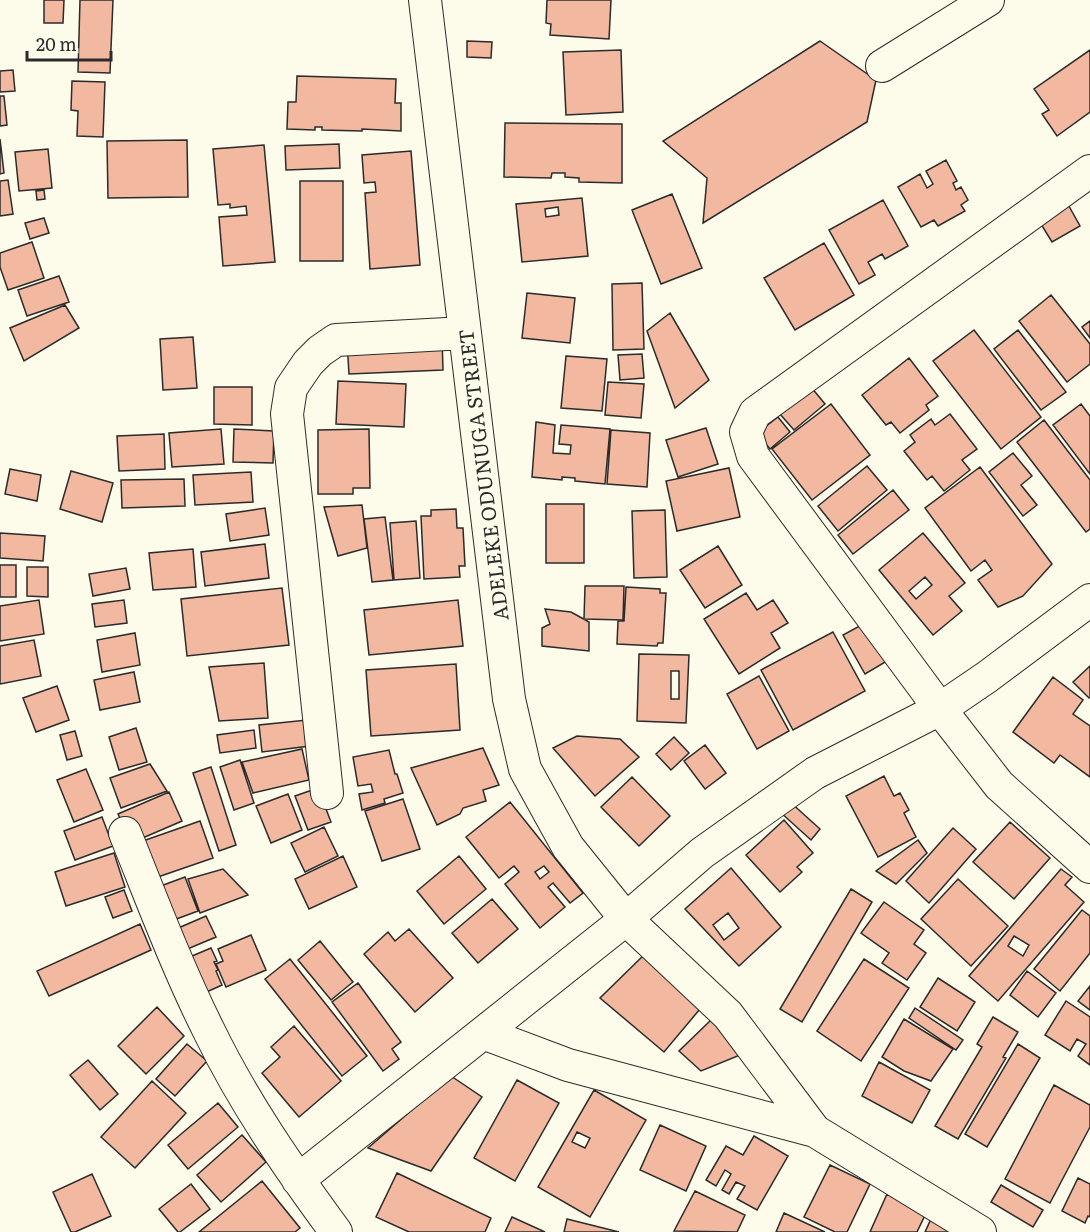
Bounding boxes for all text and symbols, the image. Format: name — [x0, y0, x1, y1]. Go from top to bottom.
scale bar — [27, 24, 111, 62]
text: 20 m — [36, 30, 77, 57]
street label: ADELEKE ODUNUGA STREET — [449, 327, 515, 623]

